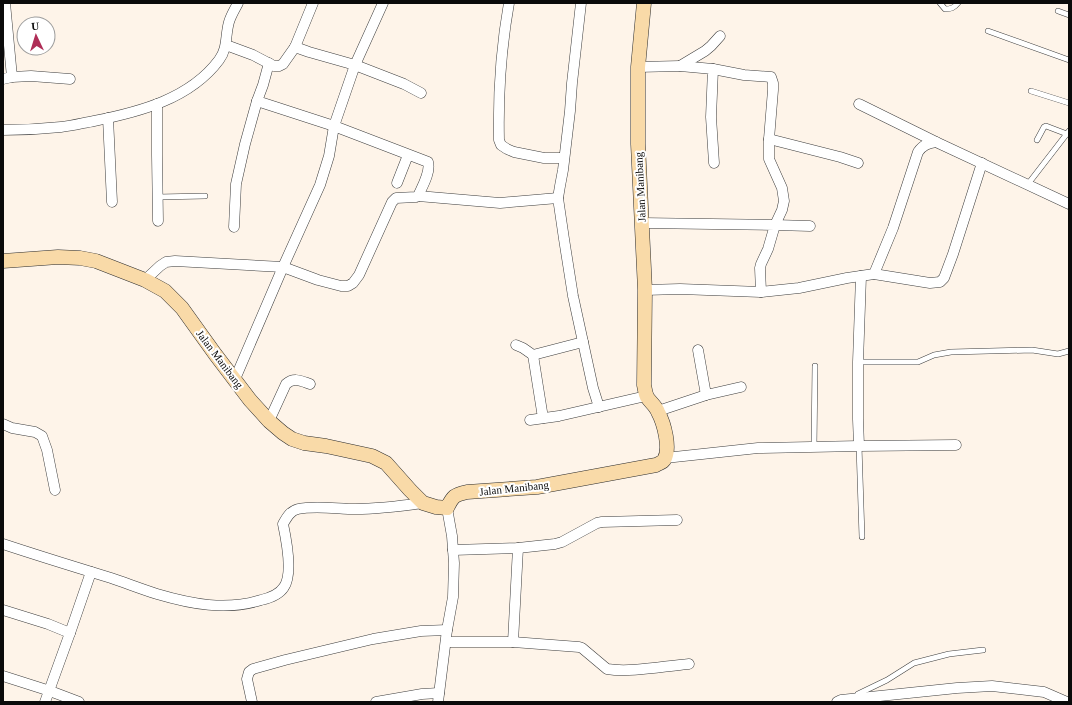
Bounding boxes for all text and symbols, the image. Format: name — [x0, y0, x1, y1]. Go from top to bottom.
north arrow — [16, 16, 56, 56]
text: U — [31, 20, 40, 32]
street label: Jalan Manibang — [632, 151, 648, 222]
street label: Jalan Manibang — [194, 327, 246, 391]
street label: Jalan Manibang — [479, 478, 550, 498]

